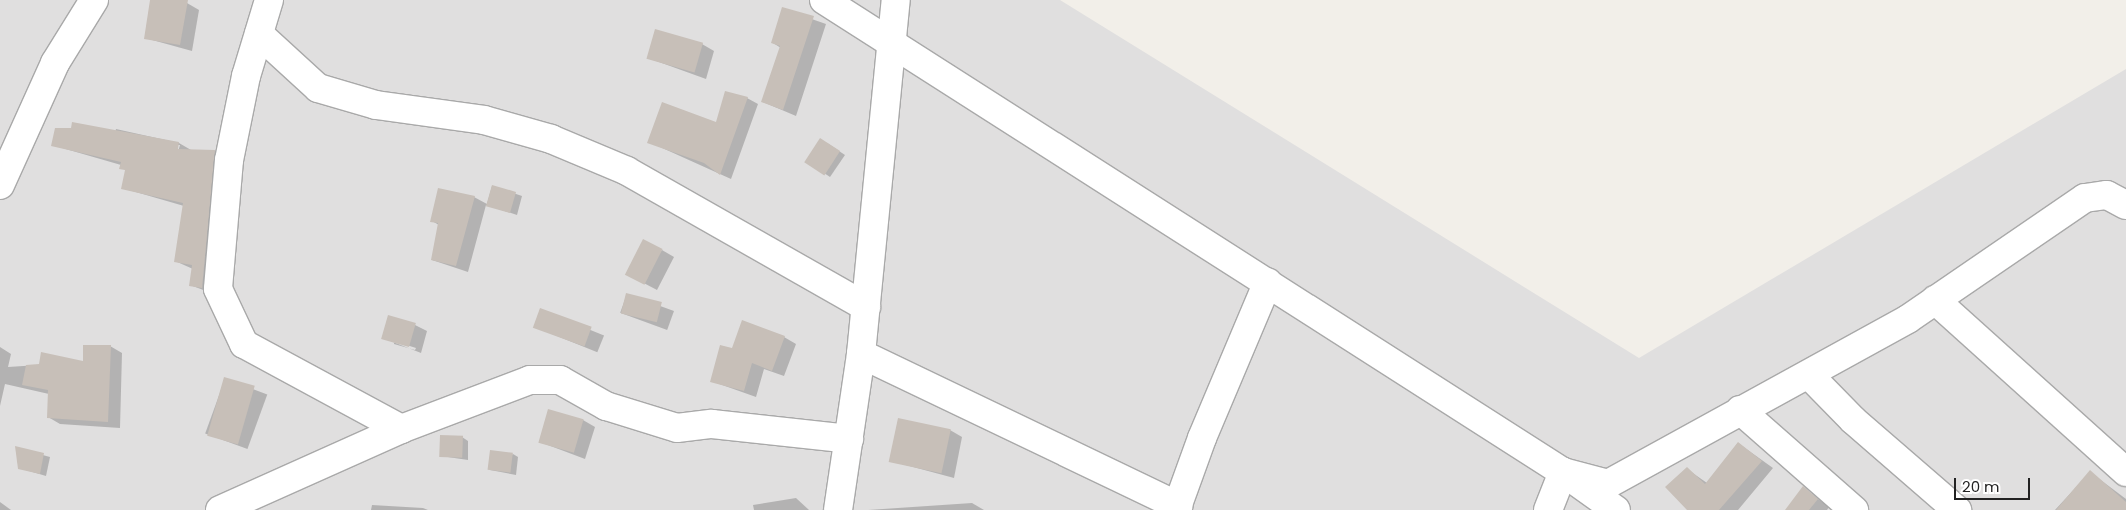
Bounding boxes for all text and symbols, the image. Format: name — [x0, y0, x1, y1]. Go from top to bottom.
scale bar — [1956, 468, 2032, 500]
text: 20 m — [1962, 476, 2000, 497]

